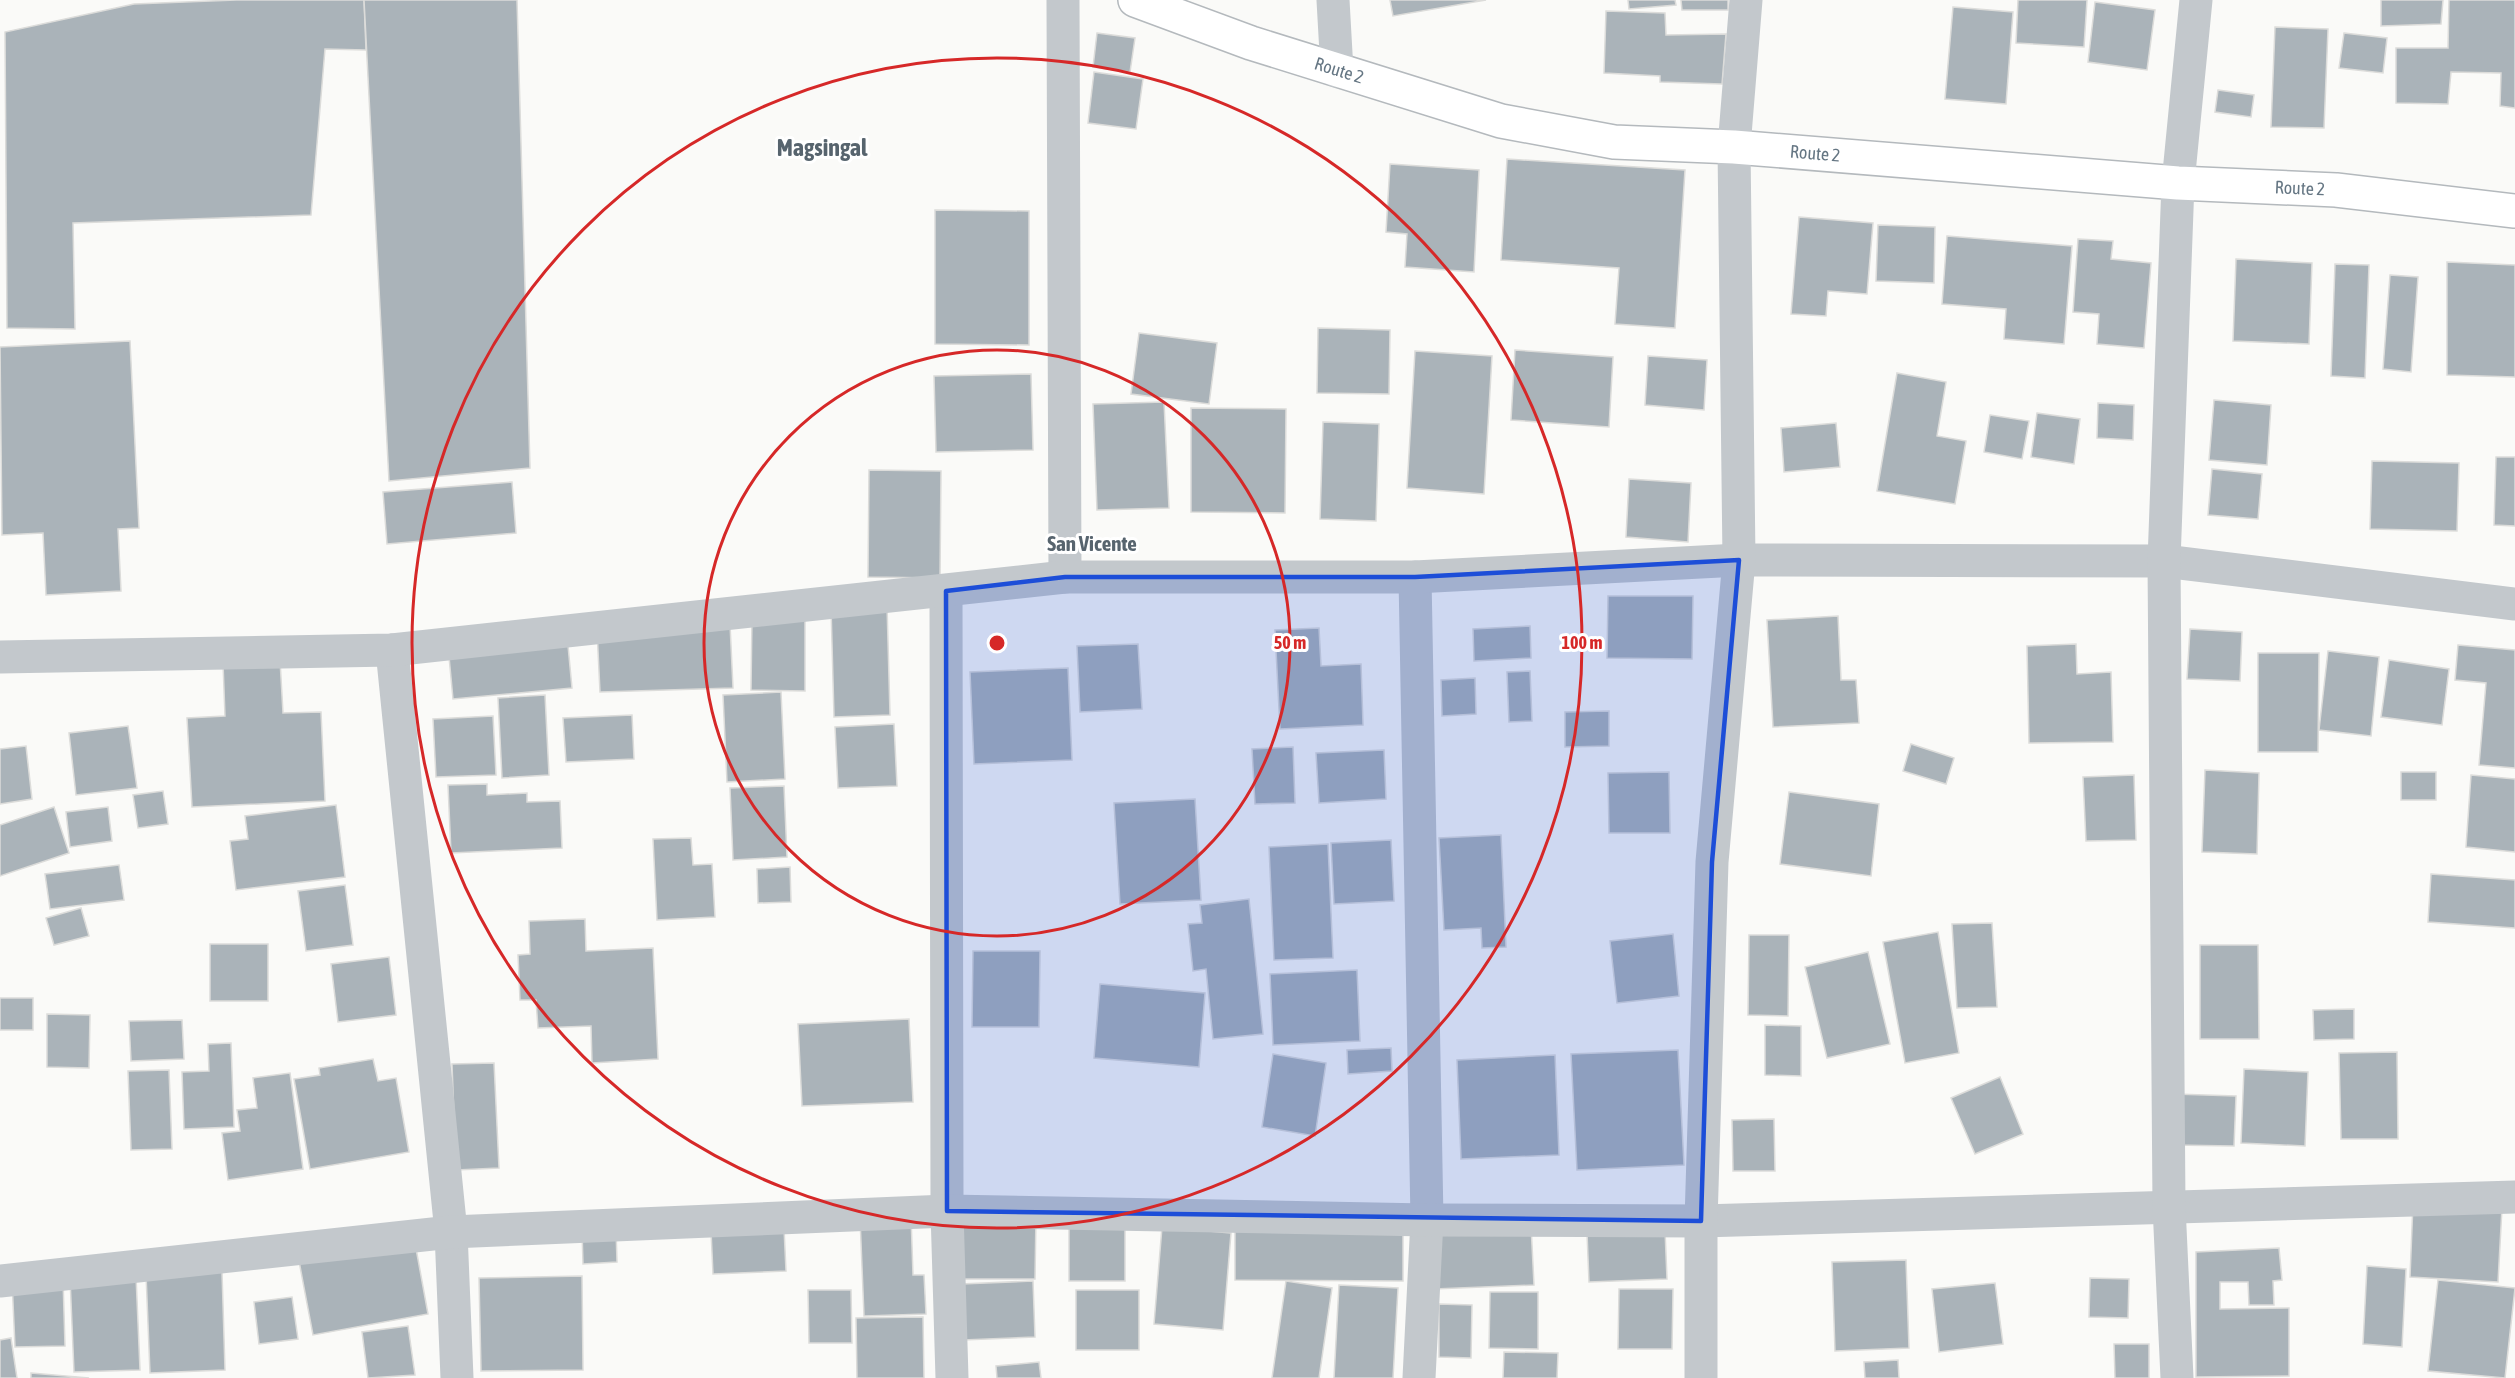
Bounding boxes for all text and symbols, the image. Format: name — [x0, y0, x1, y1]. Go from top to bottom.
street label: Route 2 — [1312, 52, 1366, 88]
district label: Magsingal — [777, 134, 868, 161]
street label: Route 2 — [1789, 141, 1841, 166]
street label: Route 2 — [2274, 176, 2325, 199]
district label: San Vicente — [1047, 531, 1137, 555]
text: 50 m — [1274, 632, 1306, 653]
text: 100 m — [1562, 632, 1602, 653]
centre of rings — [987, 633, 1007, 653]

